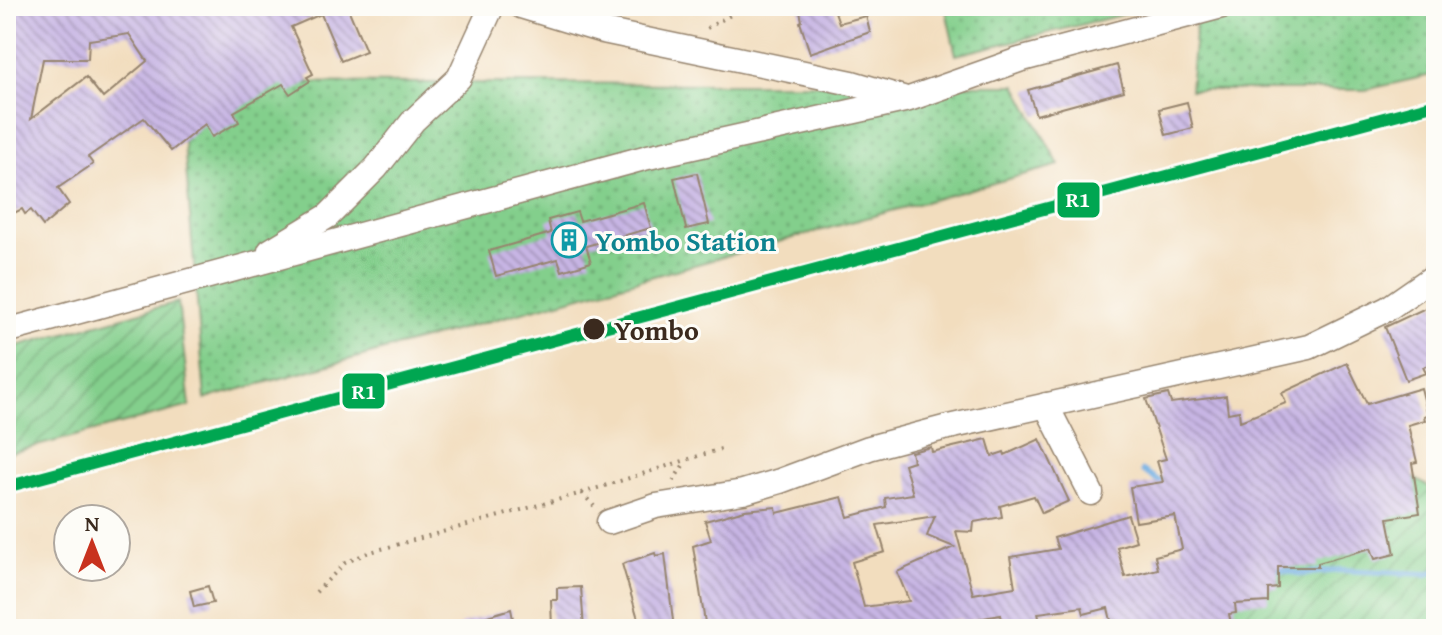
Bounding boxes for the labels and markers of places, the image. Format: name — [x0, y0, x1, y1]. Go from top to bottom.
place label: Yombo Station — [595, 220, 777, 261]
building icon: Yombo Station — [550, 221, 588, 259]
place label: Yombo — [614, 309, 699, 350]
marker: Yombo — [581, 316, 607, 342]

